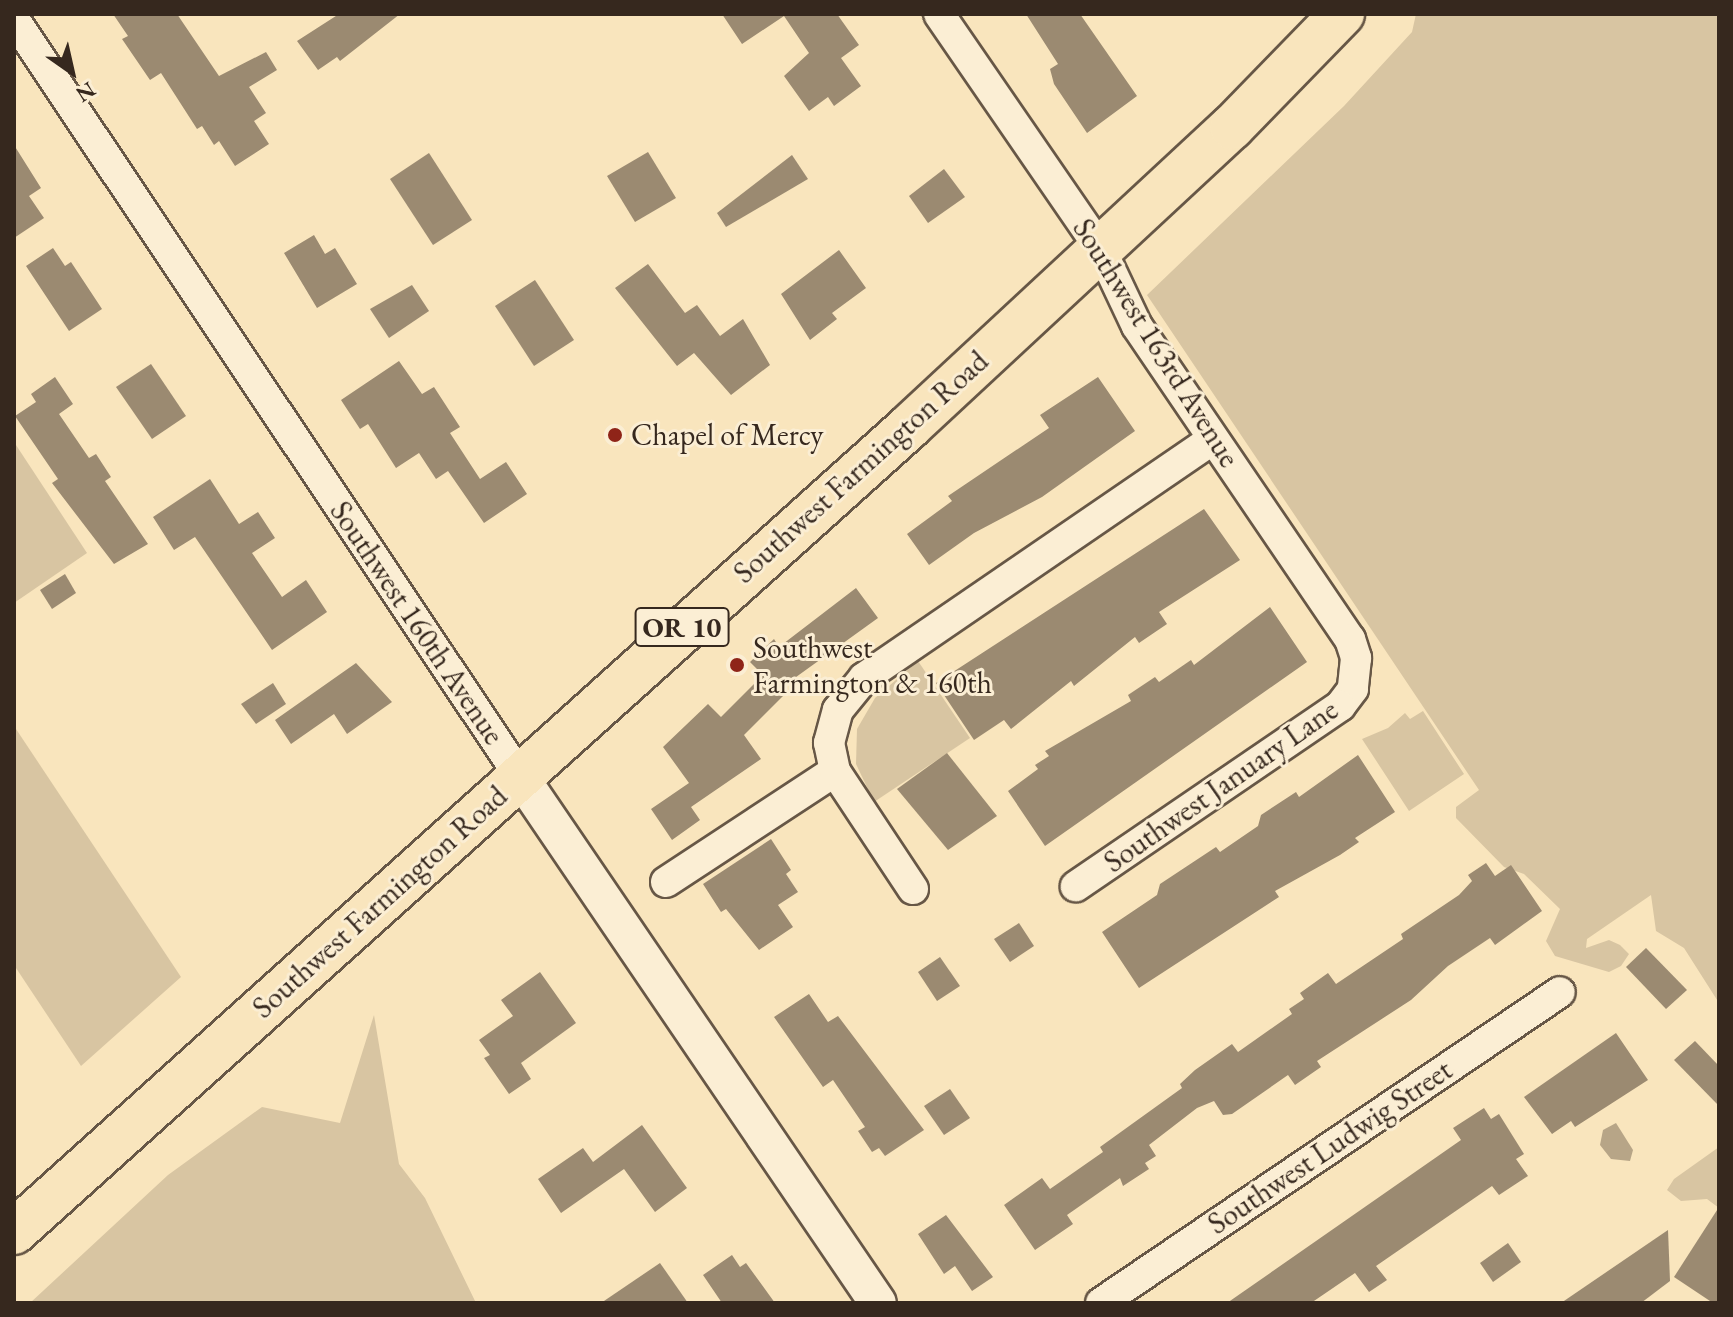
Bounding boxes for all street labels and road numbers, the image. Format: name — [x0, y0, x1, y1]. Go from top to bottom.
street label: Southwest 163rd Avenue — [1065, 212, 1247, 474]
street label: Southwest Farmington Road — [726, 343, 996, 591]
street label: Southwest 160th Avenue — [322, 495, 512, 751]
road number: OR 10 — [634, 603, 730, 651]
street label: Southwest January Lane — [1097, 692, 1345, 880]
street label: Southwest Farmington Road — [245, 778, 515, 1026]
street label: Southwest Ludwig Street — [1201, 1052, 1459, 1242]

